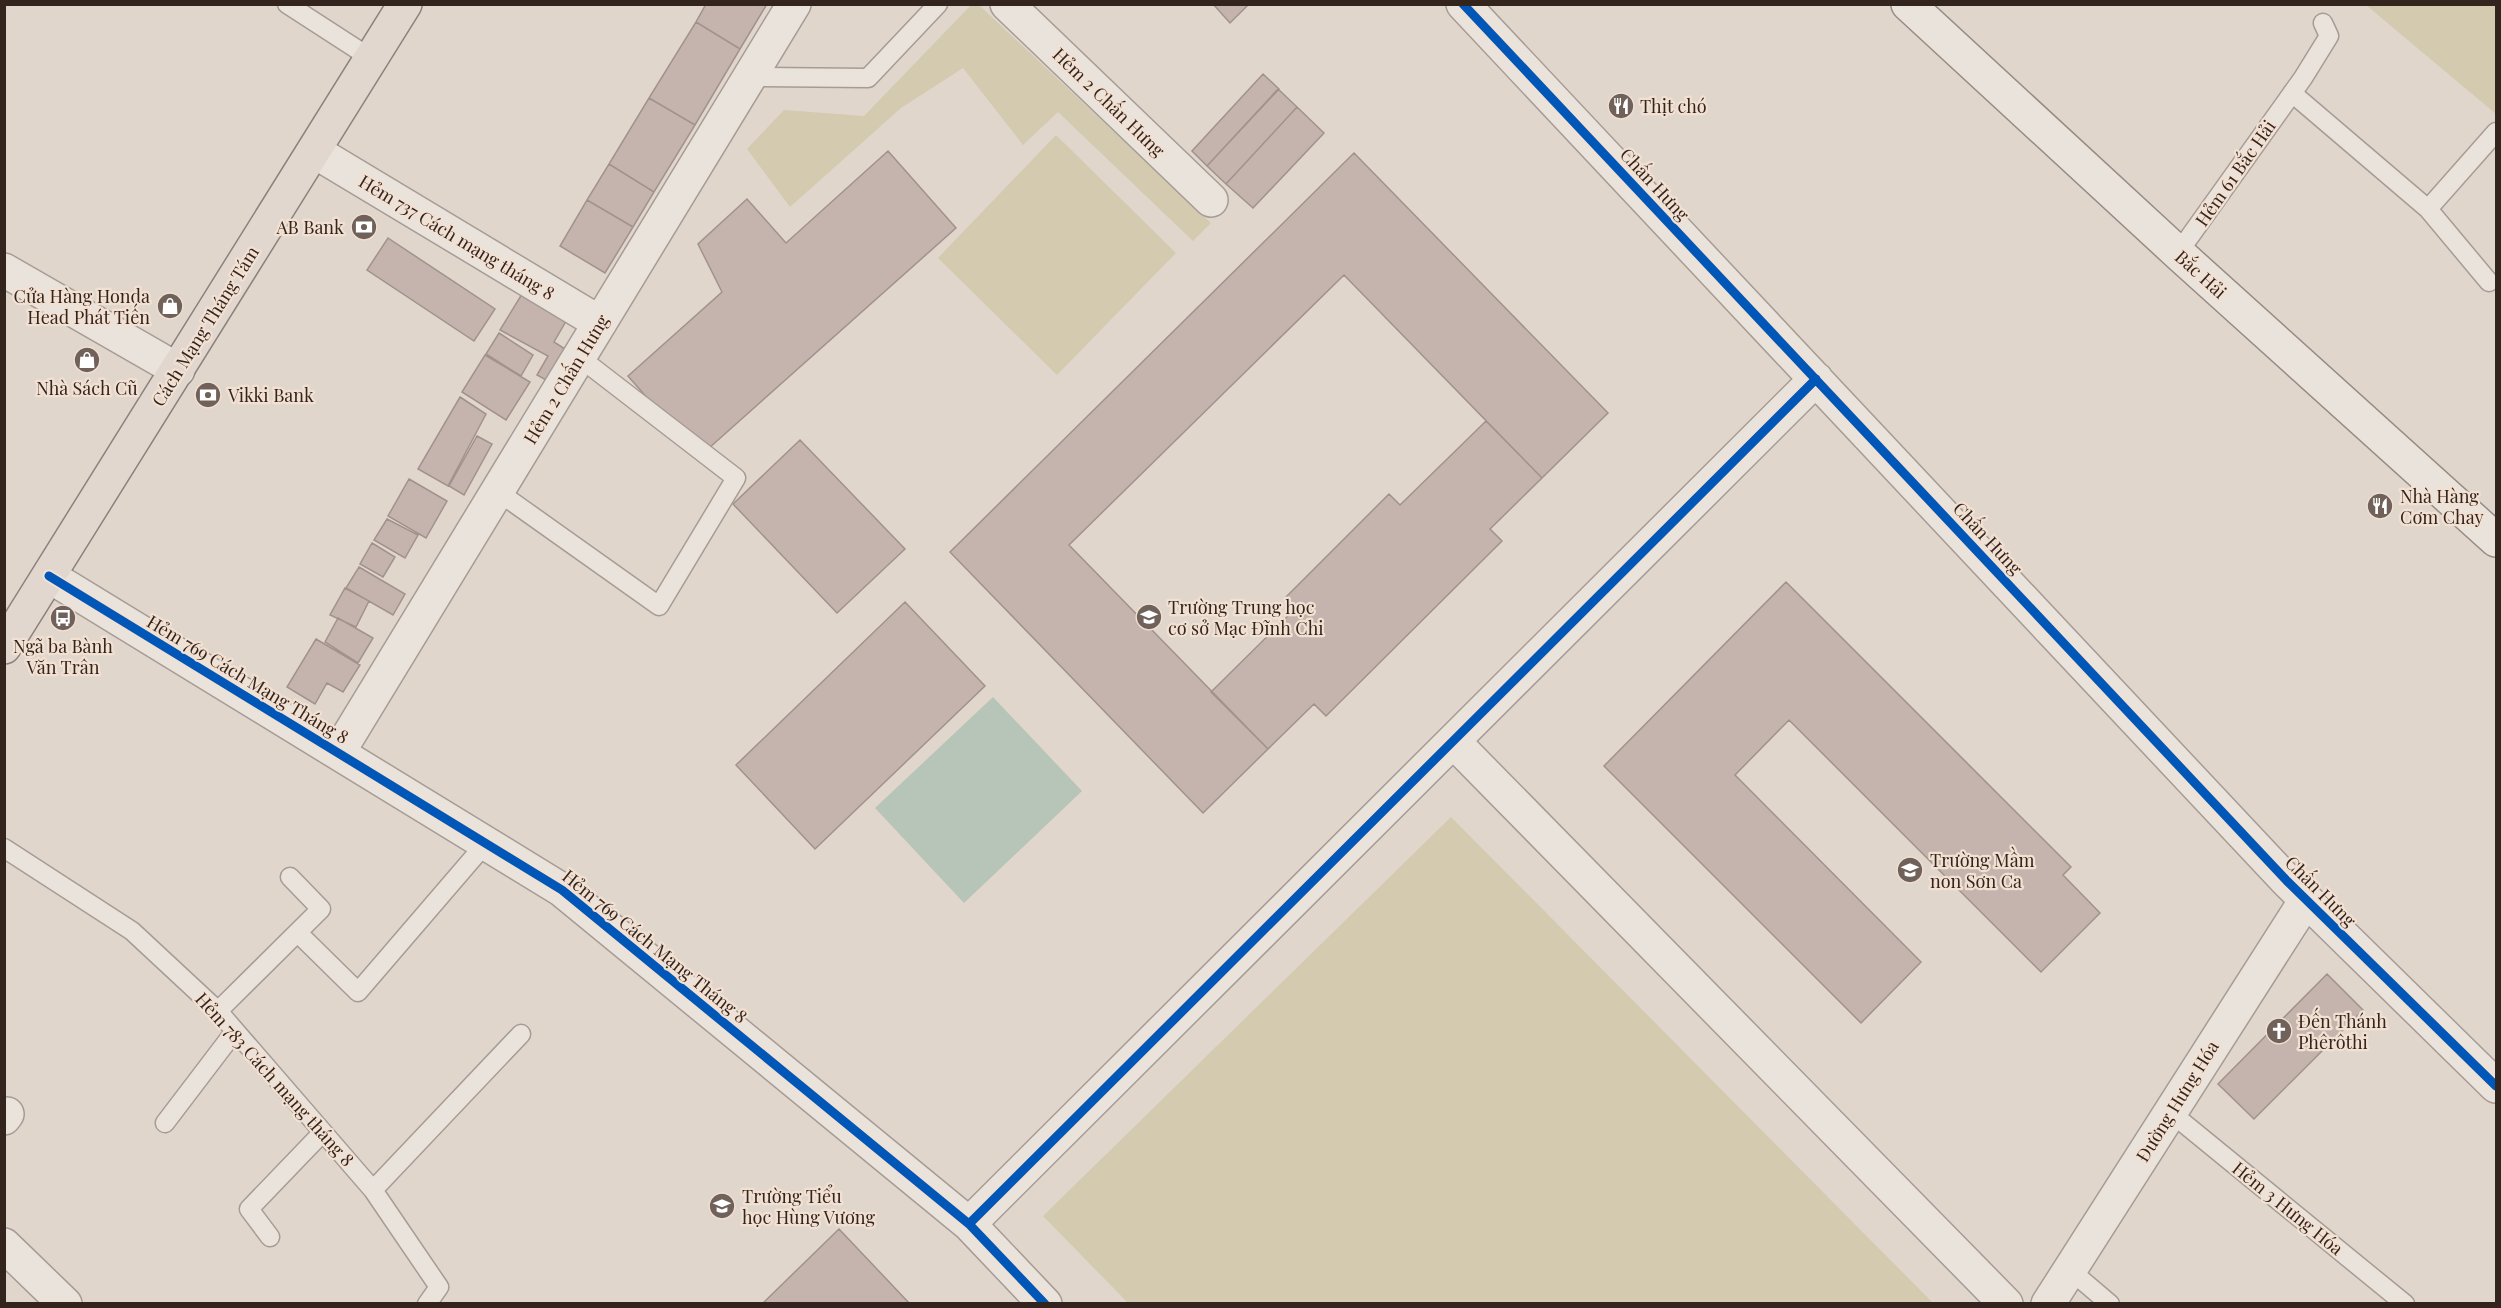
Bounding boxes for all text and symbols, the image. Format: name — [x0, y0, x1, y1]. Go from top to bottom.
street label: Hẻm 2 Chấn Hưng — [1048, 41, 1172, 162]
restaurant icon: Thịt chó — [1606, 91, 1636, 121]
place label: Thịt chó — [1640, 94, 1707, 118]
street label: Hẻm 61 Bắc Hải — [2189, 115, 2281, 231]
street label: Chấn Hưng — [1615, 141, 1697, 226]
street label: Hẻm 737 Cách mạng tháng 8 — [355, 169, 559, 305]
bank icon: AB Bank — [349, 212, 379, 242]
place label: AB Bank — [276, 215, 344, 239]
street label: Cách Mạng Tháng Tám — [146, 241, 264, 411]
street label: Bắc Hải — [2170, 244, 2232, 303]
place label: Cửa Hàng Honda Head Phát Tiến — [14, 284, 150, 329]
shop icon: Cửa Hàng Honda Head Phát Tiến — [155, 291, 185, 321]
street label: Hẻm 2 Chấn Hưng — [516, 308, 614, 448]
shop icon: Nhà Sách Cũ — [72, 345, 102, 375]
place label: Nhà Sách Cũ — [36, 376, 138, 400]
bank icon: Vikki Bank — [193, 380, 223, 410]
place label: Vikki Bank — [227, 383, 314, 407]
place label: Nhà Hàng Cơm Chay — [2400, 484, 2484, 529]
restaurant icon: Nhà Hàng Cơm Chay — [2365, 491, 2395, 521]
street label: Chấn Hưng — [1948, 495, 2030, 580]
place label: Trường Trung học cơ sở Mạc Đĩnh Chi — [1168, 595, 1324, 640]
school or university icon: Trường Trung học cơ sở Mạc Đĩnh Chi — [1134, 602, 1164, 632]
bus stop icon: Ngã ba Bành Văn Trân — [48, 603, 78, 633]
street label: Hẻm 769 Cách Mạng Tháng 8 — [143, 609, 353, 749]
place label: Ngã ba Bành Văn Trân — [13, 634, 113, 679]
place label: Trường Mầm non Sơn Ca — [1930, 846, 2035, 893]
street label: Chấn Hưng — [2280, 849, 2363, 932]
school or university icon: Trường Mầm non Sơn Ca — [1895, 855, 1925, 885]
street label: Hẻm 769 Cách Mạng Tháng 8 — [557, 864, 753, 1028]
street label: Hẻm 783 Cách mạng tháng 8 — [190, 987, 360, 1171]
place label: Đến Thánh Phêrôthi — [2298, 1007, 2387, 1054]
church icon: Đến Thánh Phêrôthi — [2264, 1016, 2294, 1046]
street label: Đường Hưng Hóa — [2130, 1036, 2224, 1166]
street label: Hẻm 3 Hưng Hóa — [2228, 1156, 2348, 1260]
place label: Trường Tiểu học Hùng Vương — [742, 1184, 875, 1229]
school or university icon: Trường Tiểu học Hùng Vương — [707, 1191, 737, 1221]

